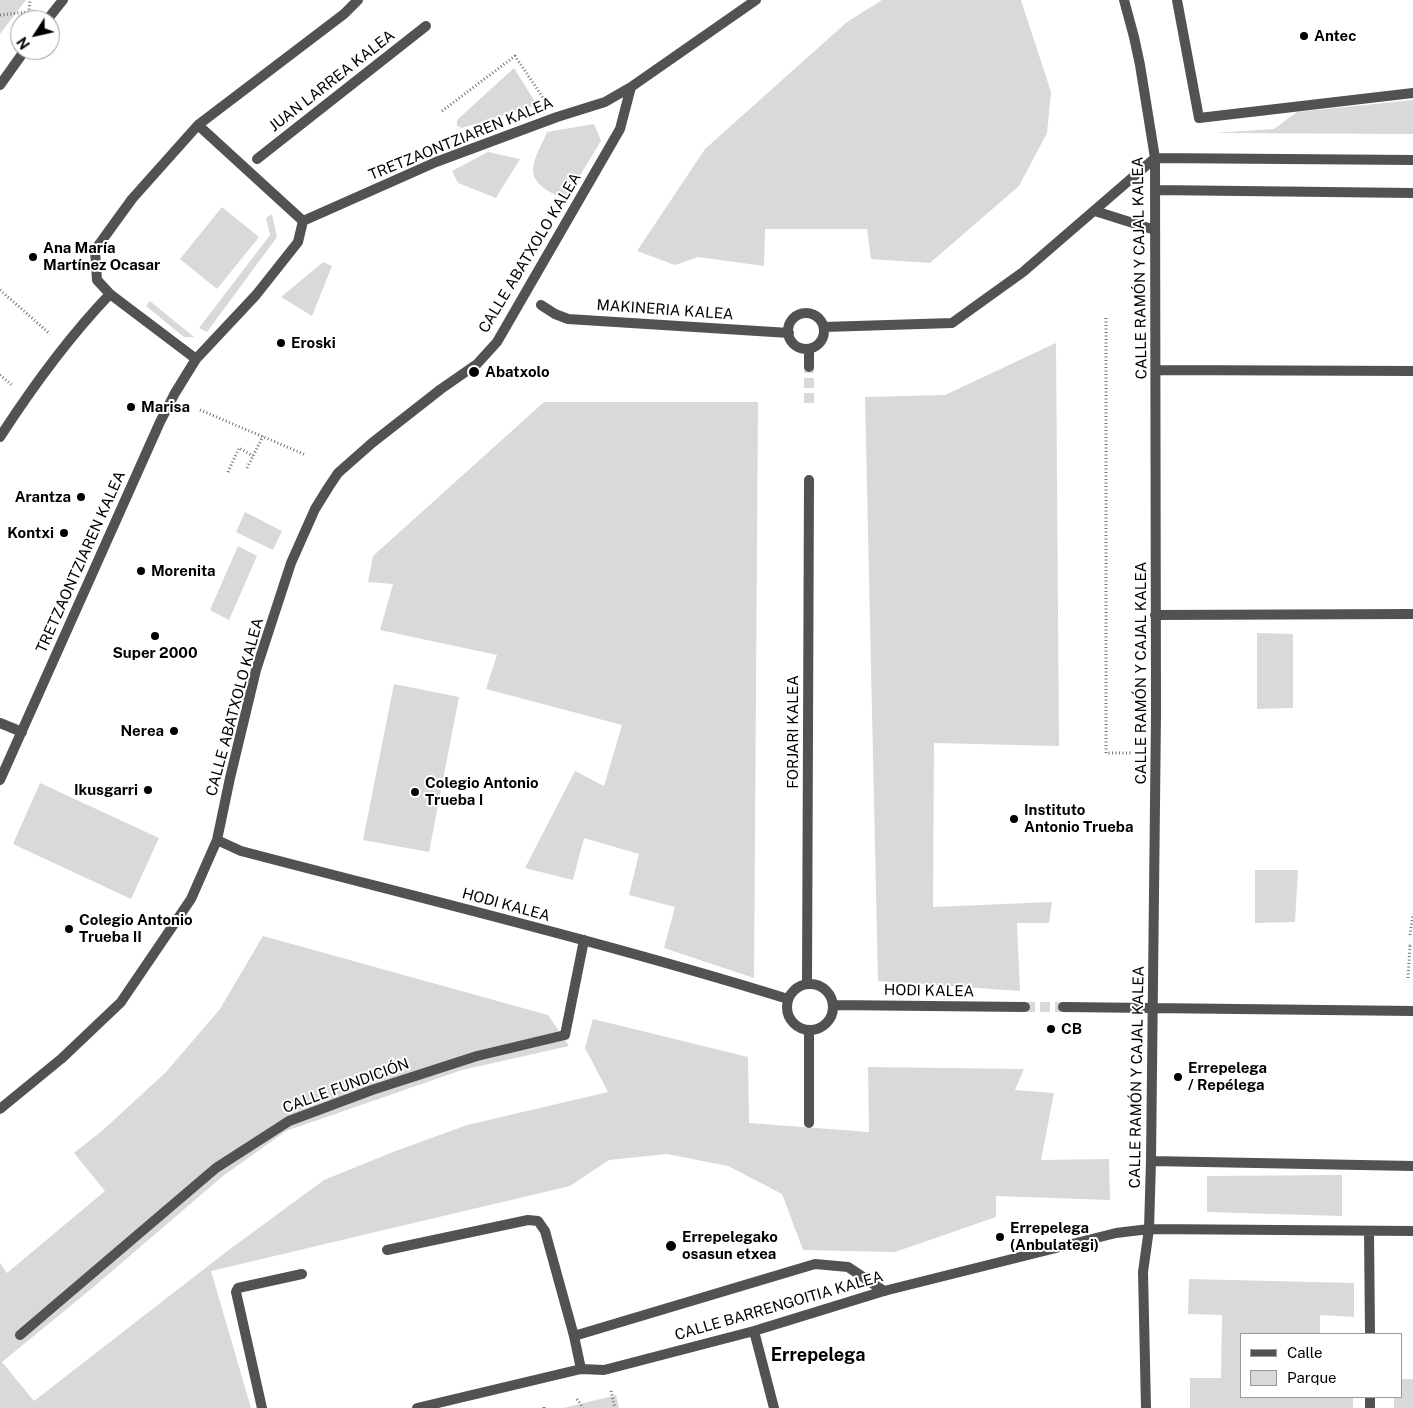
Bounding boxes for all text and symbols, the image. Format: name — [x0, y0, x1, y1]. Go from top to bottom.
north arrow — [10, 10, 60, 60]
street label: JUAN LARREA KALEA — [266, 26, 398, 136]
place label: Antec — [1314, 27, 1356, 45]
marker: Antec — [1298, 30, 1310, 42]
text: N — [14, 34, 33, 52]
street label: TRETZAONTZIAREN KALEA — [366, 94, 556, 184]
street label: CALLE RAMÓN Y CAJAL KALEA — [1129, 157, 1151, 379]
street label: CALLE ABATXOLO KALEA — [475, 170, 585, 336]
place label: Ana María Martínez Ocasar — [43, 239, 160, 274]
marker: Ana María Martínez Ocasar — [27, 251, 39, 263]
street label: MAKINERIA KALEA — [596, 296, 734, 324]
place label: Eroski — [291, 334, 336, 352]
marker: Eroski — [275, 337, 287, 349]
place label: Abatxolo — [485, 363, 550, 381]
marker: Abatxolo — [467, 365, 481, 379]
place label: Marisa — [141, 398, 190, 416]
marker: Marisa — [125, 401, 137, 413]
street label: TRETZAONTZIAREN KALEA — [33, 468, 129, 656]
place label: Arantza — [15, 488, 71, 506]
marker: Arantza — [75, 491, 87, 503]
place label: Kontxi — [7, 524, 54, 542]
marker: Kontxi — [58, 527, 70, 539]
place label: Morenita — [151, 562, 216, 580]
street label: CALLE RAMÓN Y CAJAL KALEA — [1132, 562, 1150, 784]
marker: Morenita — [135, 565, 147, 577]
street label: CALLE ABATXOLO KALEA — [203, 616, 267, 798]
marker: Super 2000 — [149, 630, 161, 642]
place label: Super 2000 — [112, 644, 198, 662]
street label: FORJARI KALEA — [784, 675, 802, 789]
place label: Nerea — [121, 722, 164, 740]
marker: Nerea — [168, 725, 180, 737]
place label: Colegio Antonio Trueba I — [425, 774, 539, 809]
place label: Ikusgarri — [74, 781, 138, 799]
marker: Ikusgarri — [142, 784, 154, 796]
marker: Colegio Antonio Trueba I — [409, 786, 421, 798]
place label: Instituto Antonio Trueba — [1024, 801, 1133, 836]
marker: Instituto Antonio Trueba — [1008, 813, 1020, 825]
street label: HODI KALEA — [460, 885, 552, 925]
place label: Colegio Antonio Trueba II — [79, 911, 193, 946]
marker: Colegio Antonio Trueba II — [63, 923, 75, 935]
street label: CALLE RAMÓN Y CAJAL KALEA — [1126, 966, 1148, 1188]
street label: HODI KALEA — [884, 981, 974, 1001]
place label: CB — [1061, 1020, 1082, 1038]
marker: CB — [1045, 1023, 1057, 1035]
street label: CALLE FUNDICIÓN — [280, 1055, 412, 1117]
place label: Errepelega / Repélega — [1188, 1059, 1267, 1094]
marker: Errepelega / Repélega — [1172, 1071, 1184, 1083]
place label: Errepelega (Anbulategi) — [1010, 1219, 1099, 1254]
place label: Errepelegako osasun etxea — [682, 1228, 778, 1263]
marker: Errepelega (Anbulategi) — [994, 1231, 1006, 1243]
marker: Errepelegako osasun etxea — [664, 1239, 678, 1253]
street label: CALLE BARRENGOITIA KALEA — [673, 1268, 885, 1344]
legend — [1240, 1333, 1403, 1398]
district label: Errepelega — [771, 1344, 865, 1366]
text: Calle — [1287, 1344, 1323, 1361]
text: Parque — [1287, 1369, 1337, 1386]

